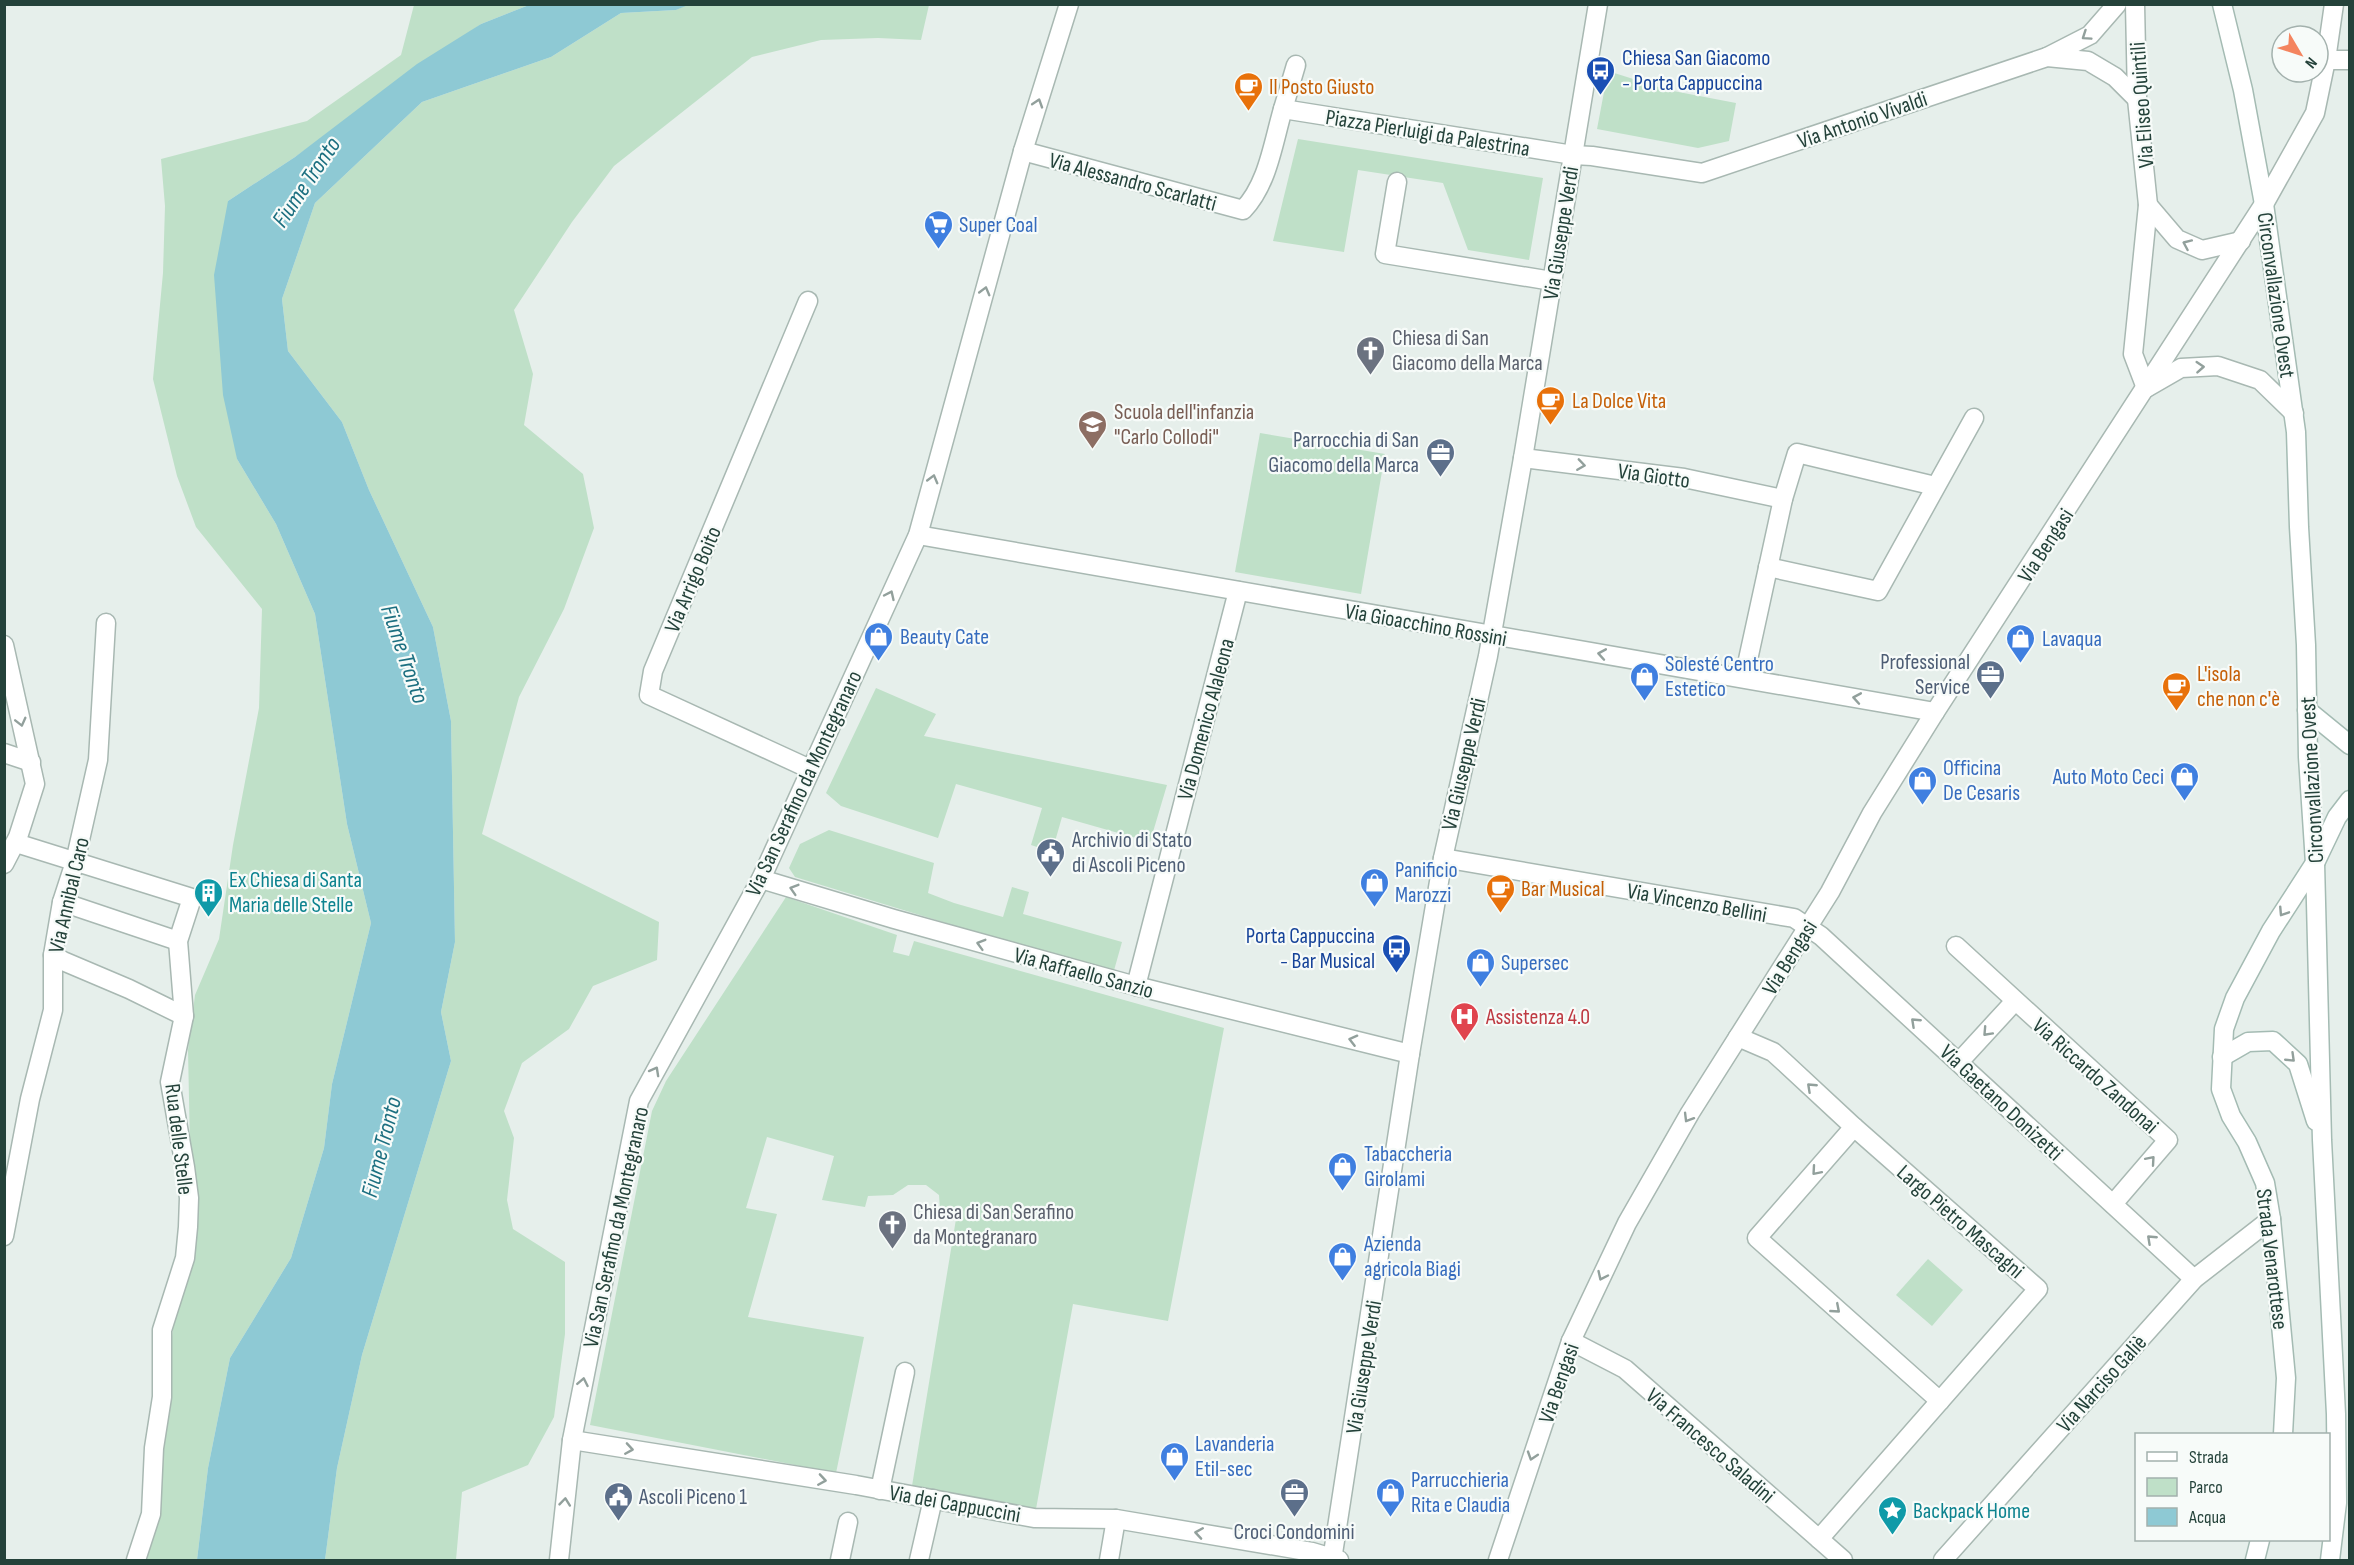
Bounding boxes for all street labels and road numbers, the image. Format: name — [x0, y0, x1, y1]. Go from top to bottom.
street label: Via Eliseo Quintili — [2125, 41, 2160, 169]
street label: Via Antonio Vivaldi — [1794, 86, 1931, 155]
street label: Piazza Pierluigi da Palestrina — [1324, 104, 1532, 163]
street label: Via Alessandro Scarlatti — [1046, 147, 1219, 218]
street label: Via Giuseppe Verdi — [1538, 165, 1585, 302]
street label: Circonvallazione Ovest — [2251, 211, 2301, 380]
street label: Via Giotto — [1616, 458, 1692, 495]
street label: Via Bengasi — [2012, 504, 2080, 588]
street label: Via Arrigo Boito — [659, 523, 728, 637]
street label: Via Gioacchino Rossini — [1343, 598, 1509, 653]
street label: Via Domenico Alaleona — [1172, 636, 1241, 803]
street label: Via San Serafino da Montegranaro — [740, 667, 868, 901]
street label: Via Giuseppe Verdi — [1436, 696, 1493, 833]
street label: Circonvallazione Ovest — [2295, 696, 2330, 864]
street label: Via Annibal Caro — [43, 835, 96, 956]
street label: Via Vincenzo Bellini — [1625, 878, 1769, 929]
street label: Via Bengasi — [1757, 915, 1824, 1000]
street label: Via Raffaello Sanzio — [1011, 942, 1156, 1005]
street label: Via Riccardo Zandonai — [2026, 1012, 2164, 1140]
street label: Via Gaetano Donizetti — [1934, 1039, 2068, 1167]
street label: Rua delle Stelle — [158, 1082, 199, 1196]
street label: Via San Serafino da Montegranaro — [578, 1104, 655, 1350]
street label: Largo Pietro Mascagni — [1891, 1160, 2029, 1285]
street label: Strada Venarottese — [2249, 1187, 2294, 1331]
street label: Via Giuseppe Verdi — [1341, 1299, 1388, 1436]
street label: Via Narciso Galiè — [2051, 1330, 2153, 1438]
street label: Via Bengasi — [1533, 1340, 1586, 1427]
street label: Via Francesco Saladini — [1640, 1383, 1780, 1510]
street label: Via dei Cappuccini — [887, 1480, 1023, 1529]

